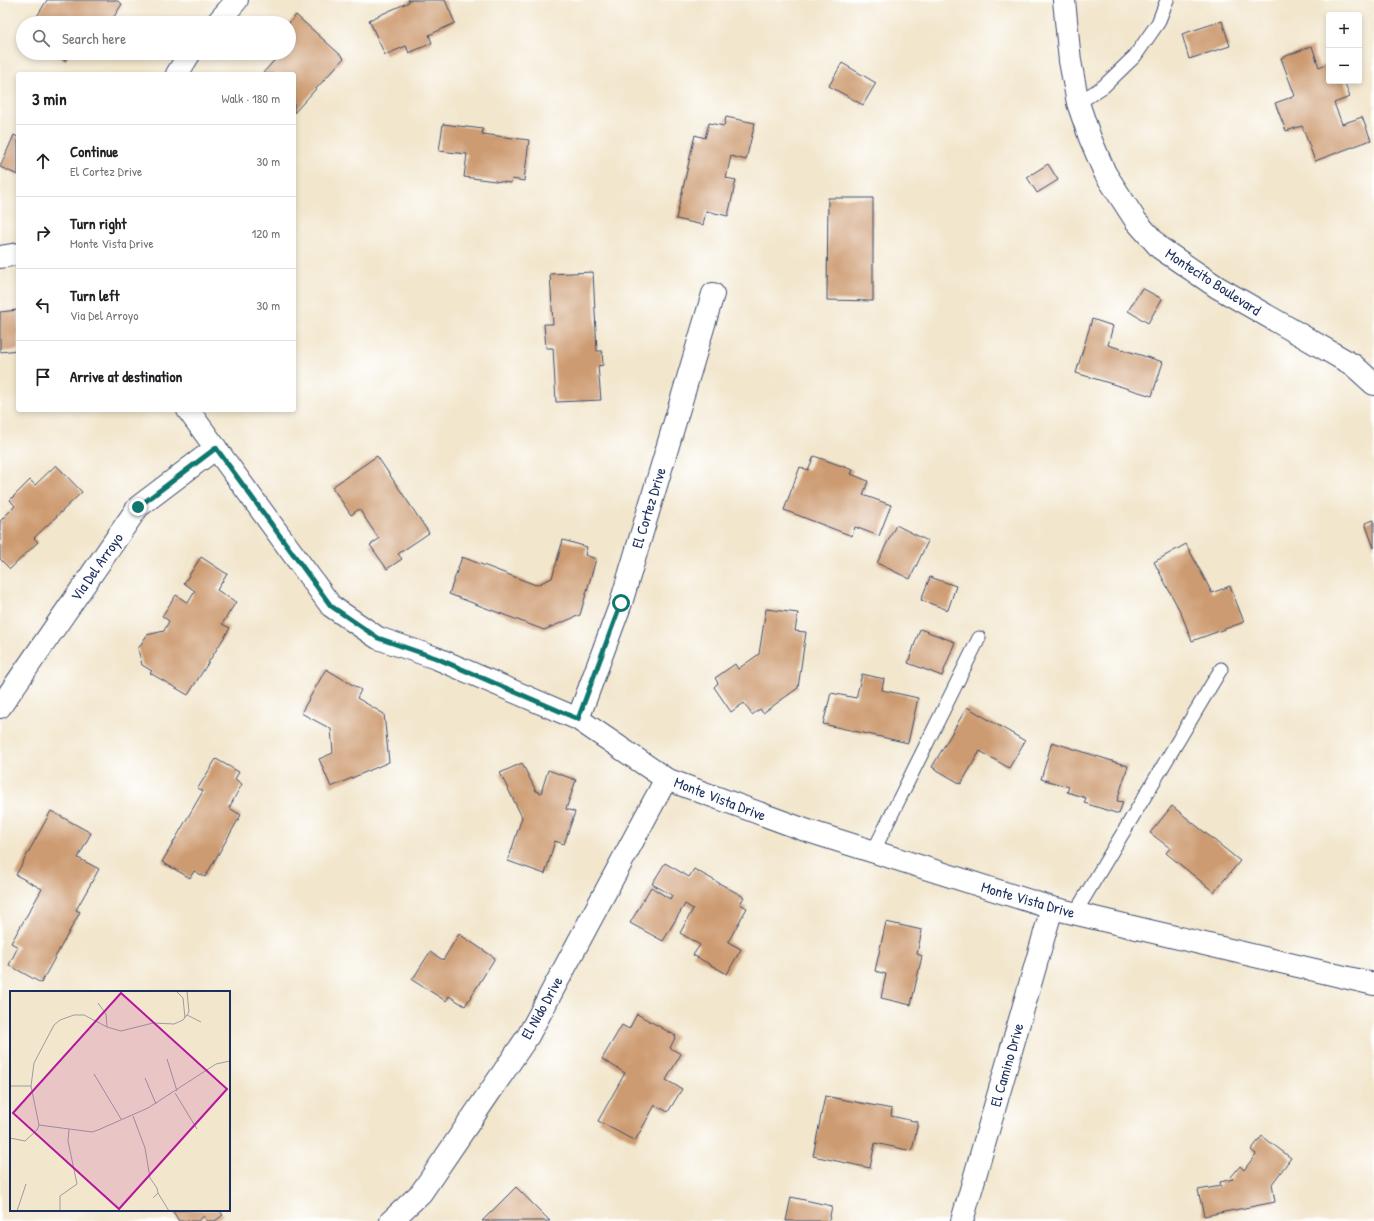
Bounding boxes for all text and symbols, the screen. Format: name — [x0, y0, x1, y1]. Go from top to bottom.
map controls — [1326, 12, 1362, 84]
button: + — [1326, 12, 1362, 48]
search box — [16, 16, 296, 60]
icon: search — [30, 27, 52, 49]
text: Search here — [62, 28, 126, 49]
button: − — [1326, 48, 1362, 84]
text: 3 min — [32, 87, 67, 110]
text: Walk · 180 m — [221, 89, 280, 107]
text: Continue — [70, 141, 118, 162]
icon: ahead — [32, 150, 54, 172]
text: 30 m — [257, 152, 280, 170]
text: El Cortez Drive — [70, 162, 142, 180]
text: Turn right — [70, 213, 126, 234]
icon: right — [32, 222, 54, 244]
text: 120 m — [252, 224, 280, 242]
text: Monte Vista Drive — [70, 234, 154, 252]
street label: Montecito Boulevard — [1161, 243, 1265, 320]
text: Turn left — [70, 285, 120, 306]
icon: left — [32, 294, 54, 316]
text: 30 m — [257, 296, 280, 314]
text: Via Del Arroyo — [70, 306, 138, 324]
icon: arrive — [32, 366, 54, 388]
text: Arrive at destination — [70, 366, 182, 387]
street label: El Cortez Drive — [626, 465, 671, 551]
route end — [129, 498, 147, 516]
street label: Via Del Arroyo — [65, 528, 128, 605]
route start — [612, 594, 630, 612]
street label: Monte Vista Drive — [671, 771, 769, 826]
street label: Monte Vista Drive — [979, 876, 1077, 923]
street label: El Nido Drive — [516, 972, 567, 1043]
inset map — [10, 991, 230, 1211]
street label: El Camino Drive — [985, 1020, 1029, 1109]

